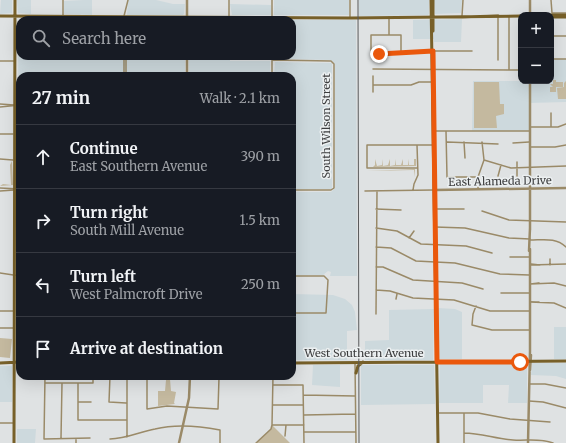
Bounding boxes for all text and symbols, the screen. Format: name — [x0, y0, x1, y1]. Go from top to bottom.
map controls — [518, 12, 554, 84]
button: + — [518, 12, 554, 48]
search box — [16, 16, 296, 60]
icon: search — [30, 27, 52, 49]
text: Search here — [62, 29, 146, 48]
route end — [370, 45, 388, 63]
button: − — [518, 48, 554, 84]
street label: South Wilson Street — [319, 73, 333, 179]
text: 27 min — [32, 87, 90, 109]
text: Walk · 2.1 km — [200, 90, 280, 107]
text: Continue — [70, 139, 138, 158]
icon: ahead — [32, 146, 54, 168]
text: 390 m — [241, 148, 280, 165]
text: East Southern Avenue — [70, 158, 207, 175]
street label: East Alameda Drive — [448, 173, 552, 189]
text: Turn right — [70, 203, 148, 222]
icon: right — [32, 210, 54, 232]
text: 1.5 km — [239, 212, 280, 229]
text: South Mill Avenue — [70, 222, 184, 239]
text: Turn left — [70, 267, 136, 286]
icon: left — [32, 274, 54, 296]
text: 250 m — [241, 276, 280, 293]
text: West Palmcroft Drive — [70, 286, 202, 303]
icon: arrive — [32, 338, 54, 360]
text: Arrive at destination — [70, 339, 223, 358]
street label: West Southern Avenue — [303, 346, 424, 360]
route start — [511, 353, 529, 371]

